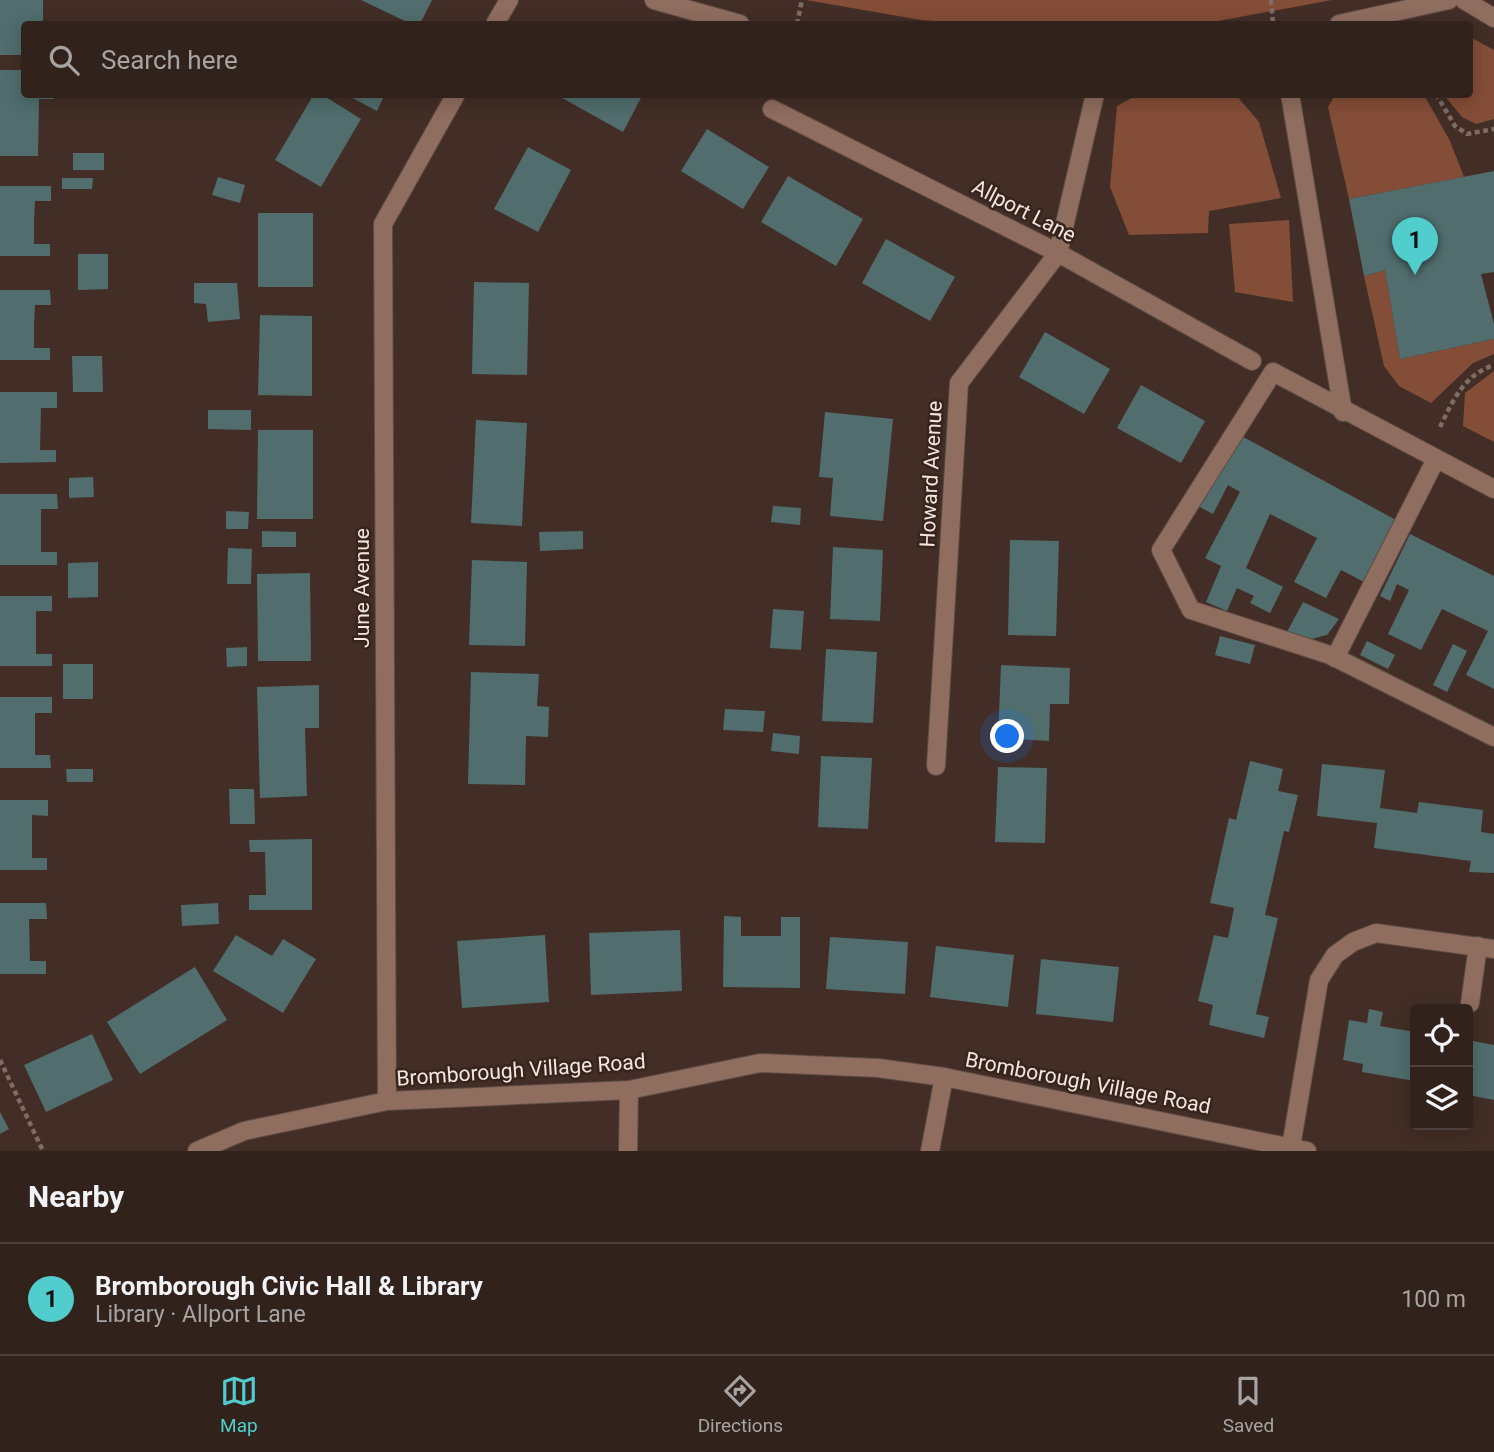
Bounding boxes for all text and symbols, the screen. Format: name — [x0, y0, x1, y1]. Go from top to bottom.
search box — [21, 21, 1473, 98]
icon: search — [45, 41, 83, 79]
text: Search here — [101, 45, 238, 75]
street label: Allport Lane — [968, 175, 1080, 247]
pin: 1 — [1392, 217, 1438, 275]
street label: Howard Avenue — [915, 400, 947, 548]
street label: June Avenue — [350, 528, 374, 648]
your location — [990, 719, 1024, 753]
map controls — [1410, 1004, 1473, 1130]
button: locate — [1410, 1004, 1473, 1067]
street label: Bromborough Village Road — [963, 1047, 1213, 1119]
street label: Bromborough Village Road — [396, 1049, 646, 1091]
button: layers — [1410, 1067, 1473, 1130]
text: Nearby — [28, 1179, 124, 1214]
text: Bromborough Civic Hall & Library — [95, 1271, 483, 1301]
text: 1 — [44, 1286, 58, 1313]
text: 100 m — [1401, 1286, 1466, 1313]
text: Library · Allport Lane — [95, 1301, 306, 1328]
tab: Map — [220, 1372, 258, 1437]
tab: Directions — [698, 1372, 783, 1437]
tab: Saved — [1223, 1372, 1274, 1437]

